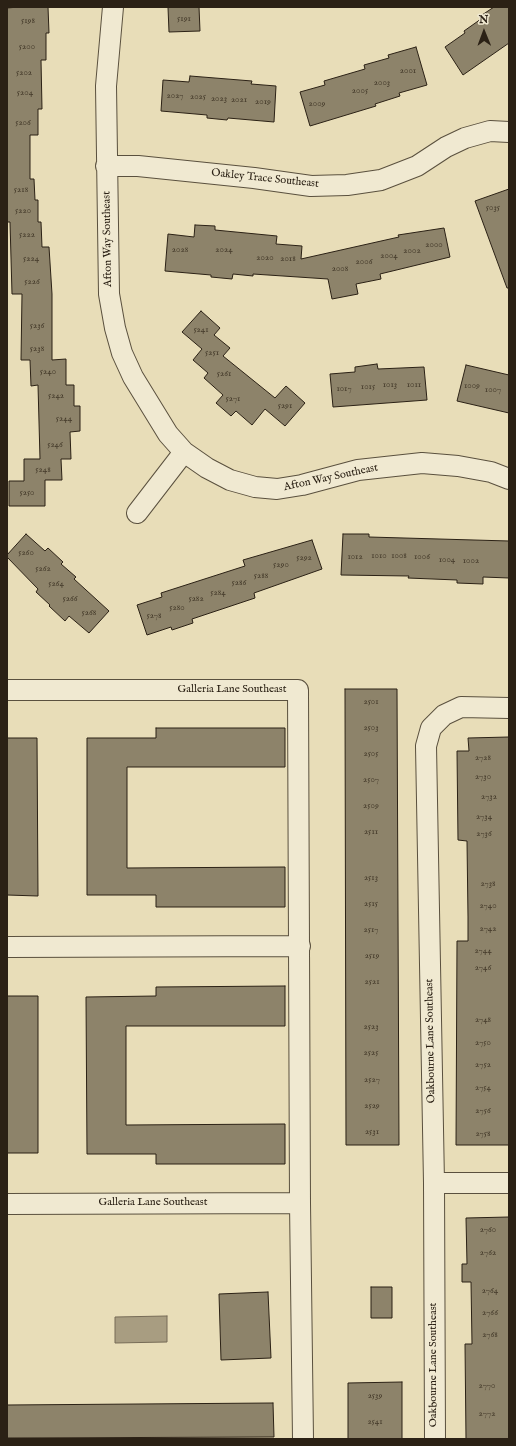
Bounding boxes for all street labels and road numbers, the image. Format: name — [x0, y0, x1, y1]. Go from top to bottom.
street label: Oakley Trace Southeast — [211, 167, 319, 191]
street label: Afton Way Southeast — [101, 191, 115, 287]
street label: Afton Way Southeast — [283, 462, 379, 494]
street label: Galleria Lane Southeast — [178, 683, 286, 697]
street label: Oakbourne Lane Southeast — [423, 979, 439, 1103]
street label: Galleria Lane Southeast — [99, 1196, 207, 1210]
street label: Oakbourne Lane Southeast — [427, 1303, 441, 1427]

